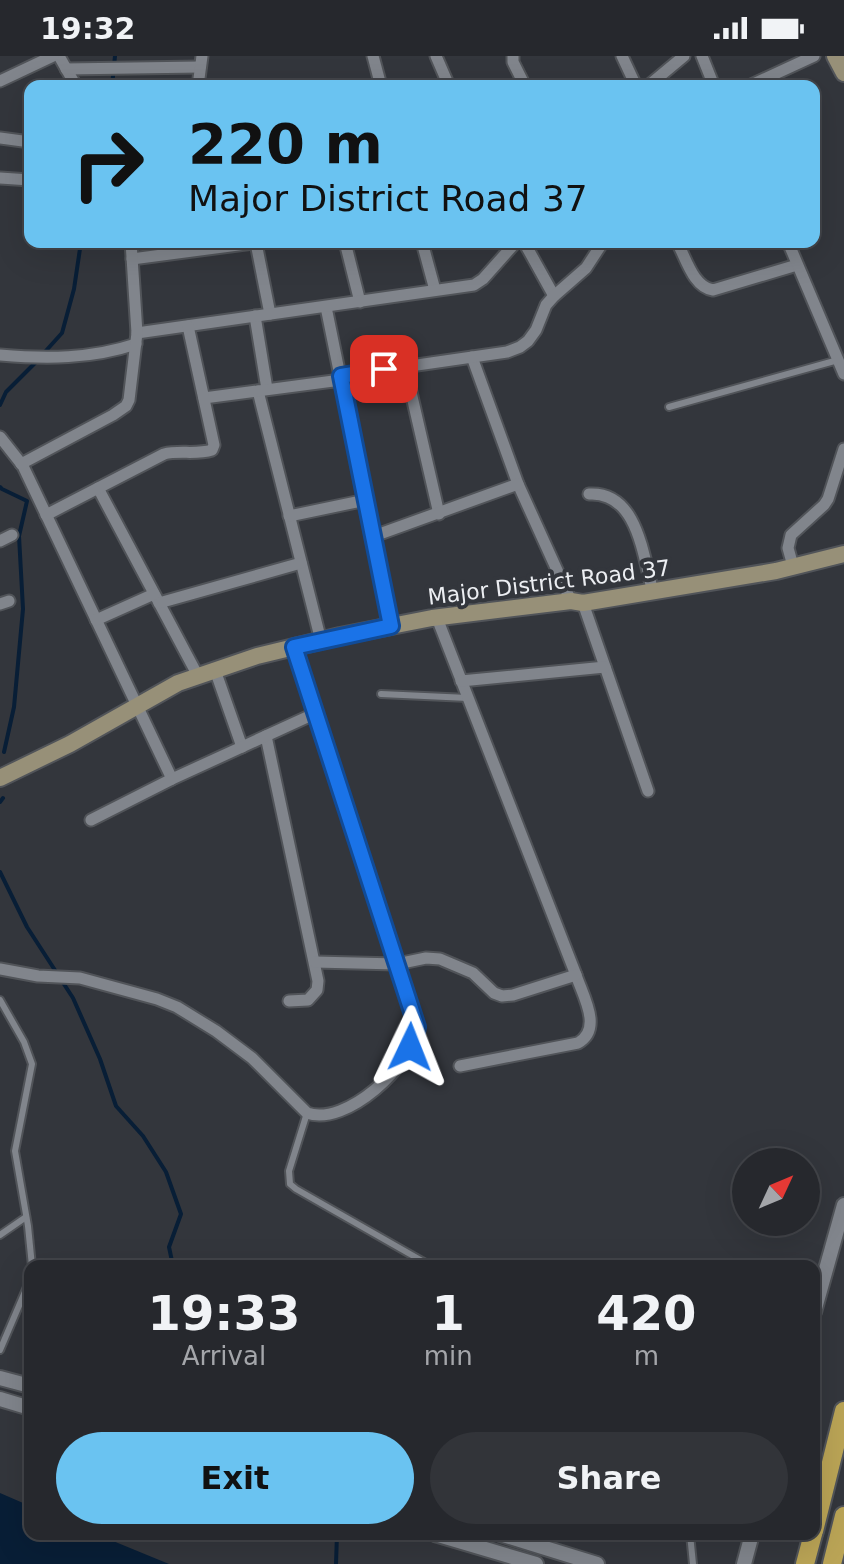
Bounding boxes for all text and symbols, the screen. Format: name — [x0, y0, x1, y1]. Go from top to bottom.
text: 19:32 — [40, 11, 136, 46]
text: 220 m — [188, 111, 383, 176]
icon: right — [56, 112, 160, 216]
text: Major District Road 37 — [188, 178, 588, 219]
pin — [350, 335, 418, 403]
icon: arrive — [362, 347, 406, 391]
street label: Major District Road 37 — [426, 555, 672, 610]
position arrow — [368, 1005, 452, 1089]
north arrow — [732, 1148, 820, 1236]
map controls — [732, 1148, 820, 1236]
text: 19:33 — [147, 1285, 300, 1341]
text: 1 — [432, 1285, 465, 1341]
text: 420 — [596, 1285, 696, 1341]
text: Arrival — [182, 1341, 266, 1371]
text: min — [424, 1341, 473, 1371]
text: m — [634, 1341, 659, 1371]
button: Exit — [56, 1432, 414, 1524]
button: Share — [430, 1432, 788, 1524]

